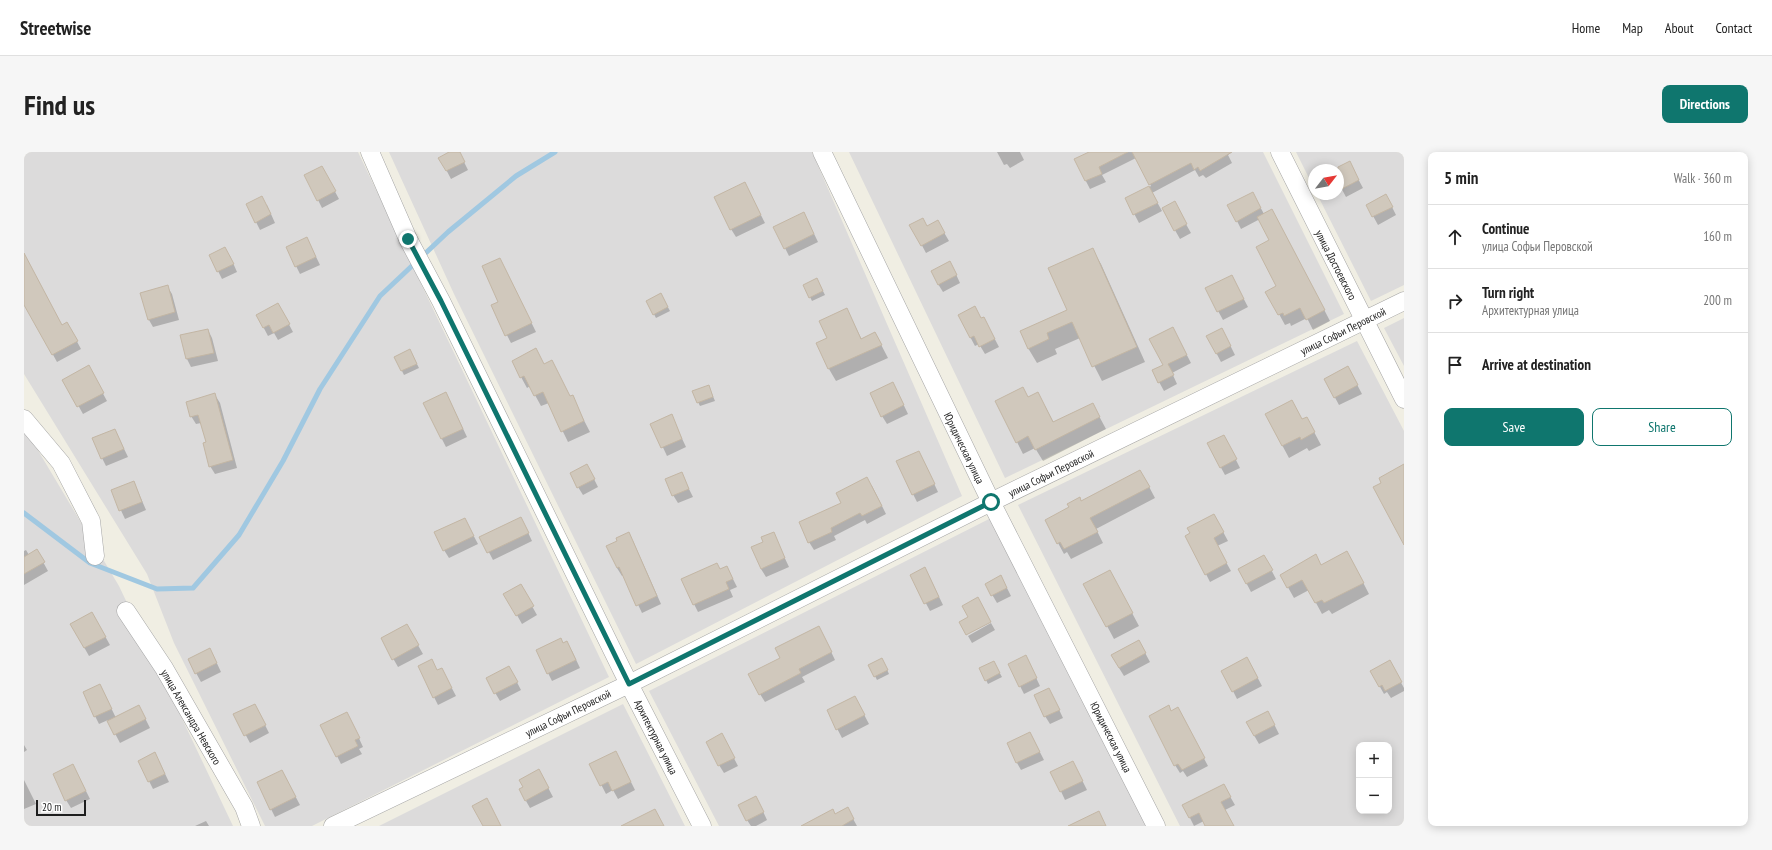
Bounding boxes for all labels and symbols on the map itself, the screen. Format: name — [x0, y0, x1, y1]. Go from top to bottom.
north arrow — [1308, 164, 1344, 200]
street label: улица Достоевского — [1312, 228, 1360, 303]
route end — [399, 230, 417, 248]
street label: улица Софьи Перовской — [1298, 304, 1388, 358]
street label: Юридическая улица — [941, 410, 987, 486]
street label: улица Софьи Перовской — [1006, 446, 1096, 500]
route start — [982, 493, 1000, 511]
street label: улица Александра Невского — [158, 667, 224, 767]
street label: улица Софьи Перовской — [523, 686, 613, 740]
street label: Архитектурная улица — [631, 697, 681, 777]
street label: Юридическая улица — [1087, 699, 1135, 775]
scale bar — [36, 798, 86, 817]

